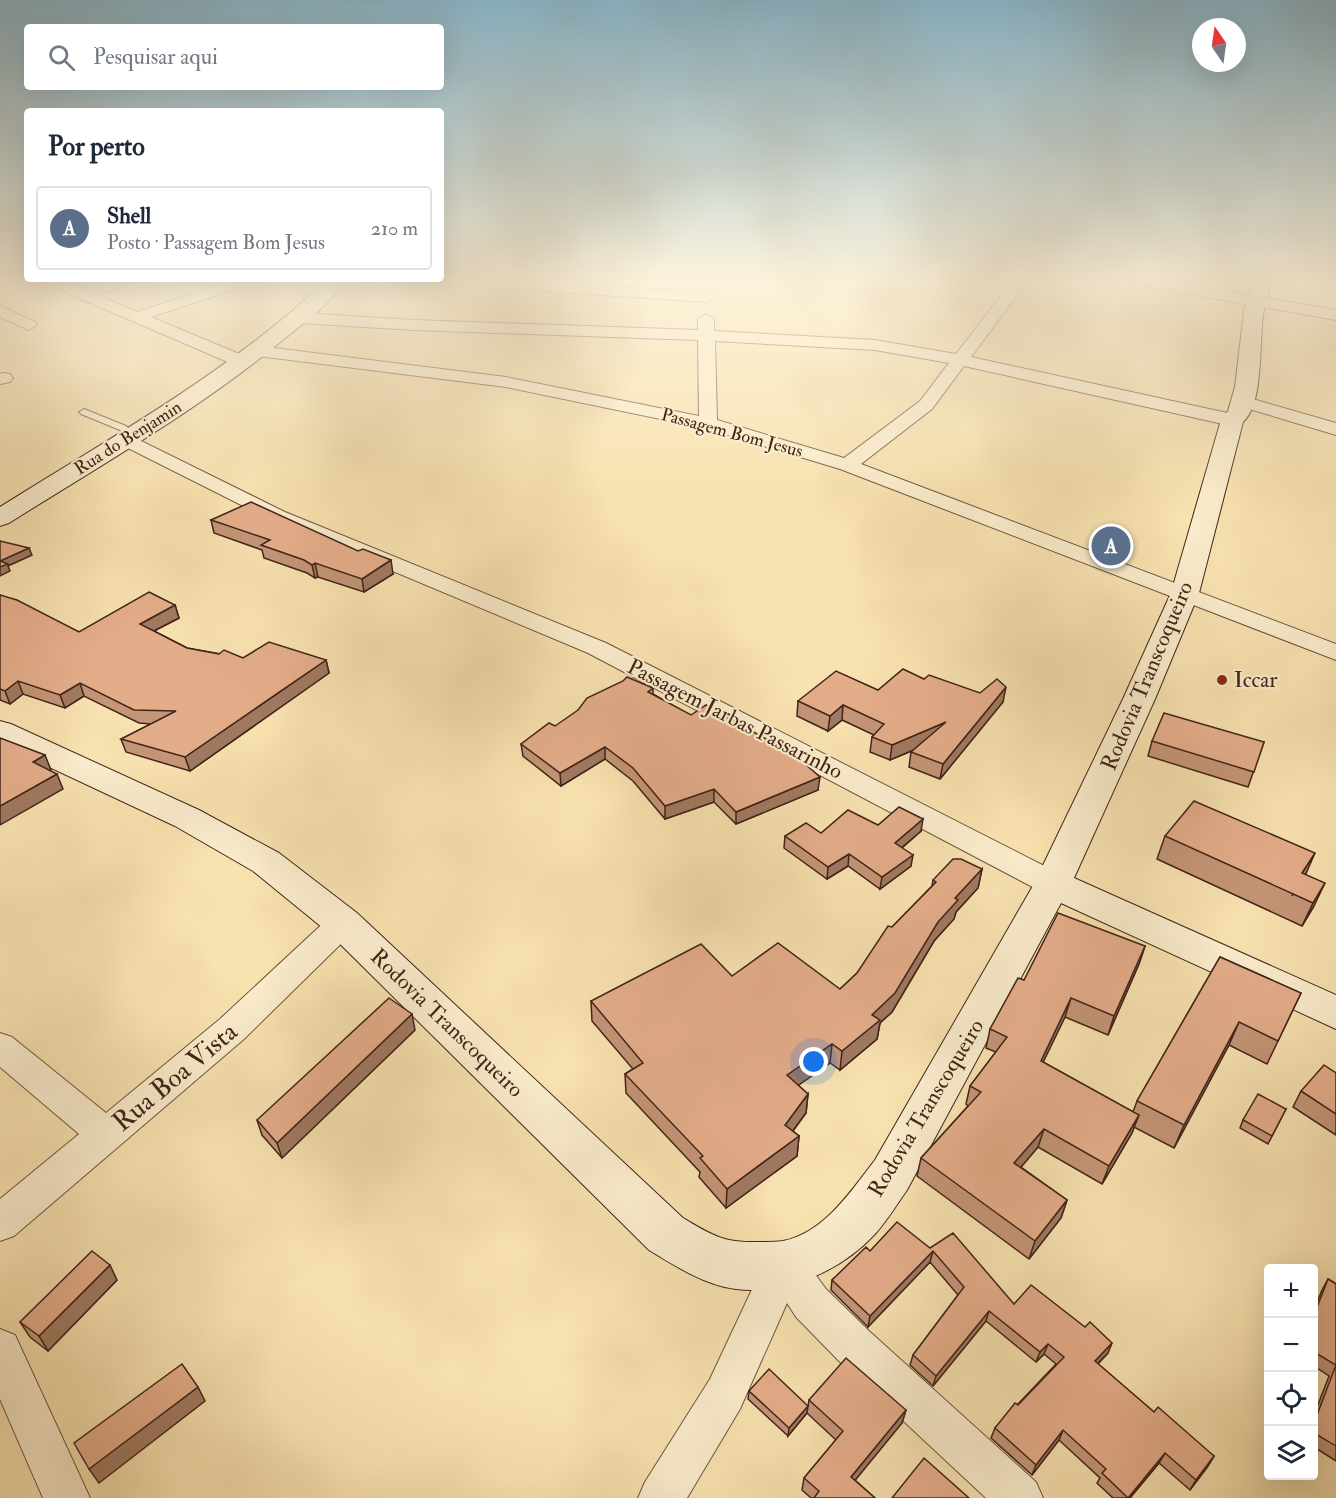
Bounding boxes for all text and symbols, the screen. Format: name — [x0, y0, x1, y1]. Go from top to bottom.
north arrow — [1192, 18, 1246, 72]
search box — [24, 24, 444, 90]
icon: search — [45, 41, 78, 74]
text: Pesquisar aqui — [93, 43, 218, 71]
text: Por perto — [48, 131, 145, 163]
text: Shell — [107, 202, 151, 230]
text: A — [63, 216, 76, 241]
text: 210 m — [371, 216, 418, 241]
text: Posto · Passagem Bom Jesus — [107, 230, 325, 255]
street label: Rua do Benjamin — [70, 396, 186, 480]
street label: Passagem Bom Jesus — [659, 403, 805, 463]
pin: A — [1092, 524, 1130, 568]
street label: Rodovia Transcoqueiro — [1095, 577, 1199, 775]
street label: Passagem Jarbas Passarinho — [623, 653, 847, 785]
place label: Iccar — [1234, 666, 1278, 694]
marker: Iccar — [1215, 673, 1229, 687]
street label: Rodovia Transcoqueiro — [364, 943, 530, 1103]
street label: Rodovia Transcoqueiro — [862, 1014, 990, 1202]
street label: Rua Boa Vista — [106, 1015, 245, 1139]
your location — [799, 1047, 828, 1076]
map controls — [1264, 1264, 1318, 1480]
button: + — [1264, 1264, 1318, 1318]
button: − — [1264, 1318, 1318, 1372]
button: locate — [1264, 1372, 1318, 1426]
button: layers — [1264, 1426, 1318, 1480]

